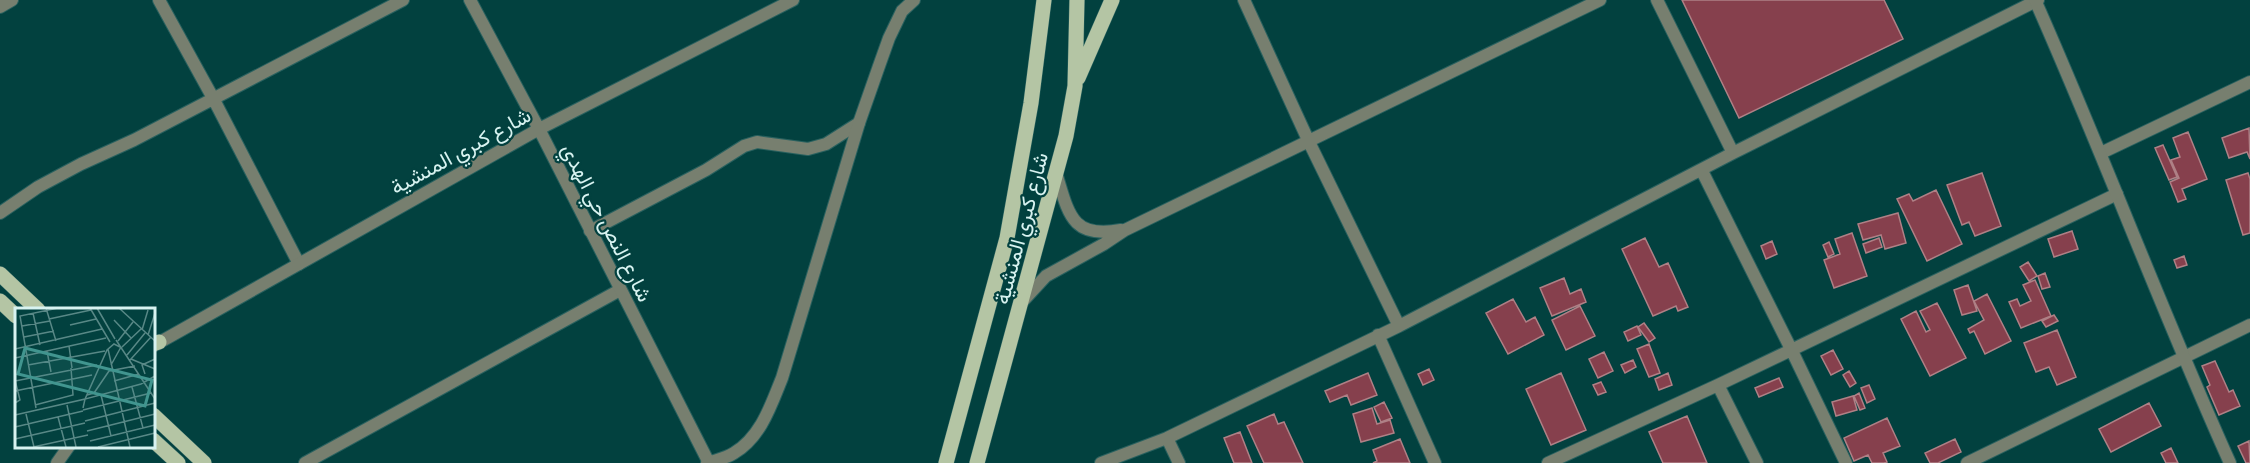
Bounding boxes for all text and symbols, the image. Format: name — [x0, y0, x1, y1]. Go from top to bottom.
street label: شارع كبري المنشية — [386, 101, 537, 204]
street label: شارع النص حي الهدي — [552, 139, 659, 308]
street label: شارع كبري المنشية — [988, 149, 1058, 308]
inset map — [15, 308, 154, 448]

